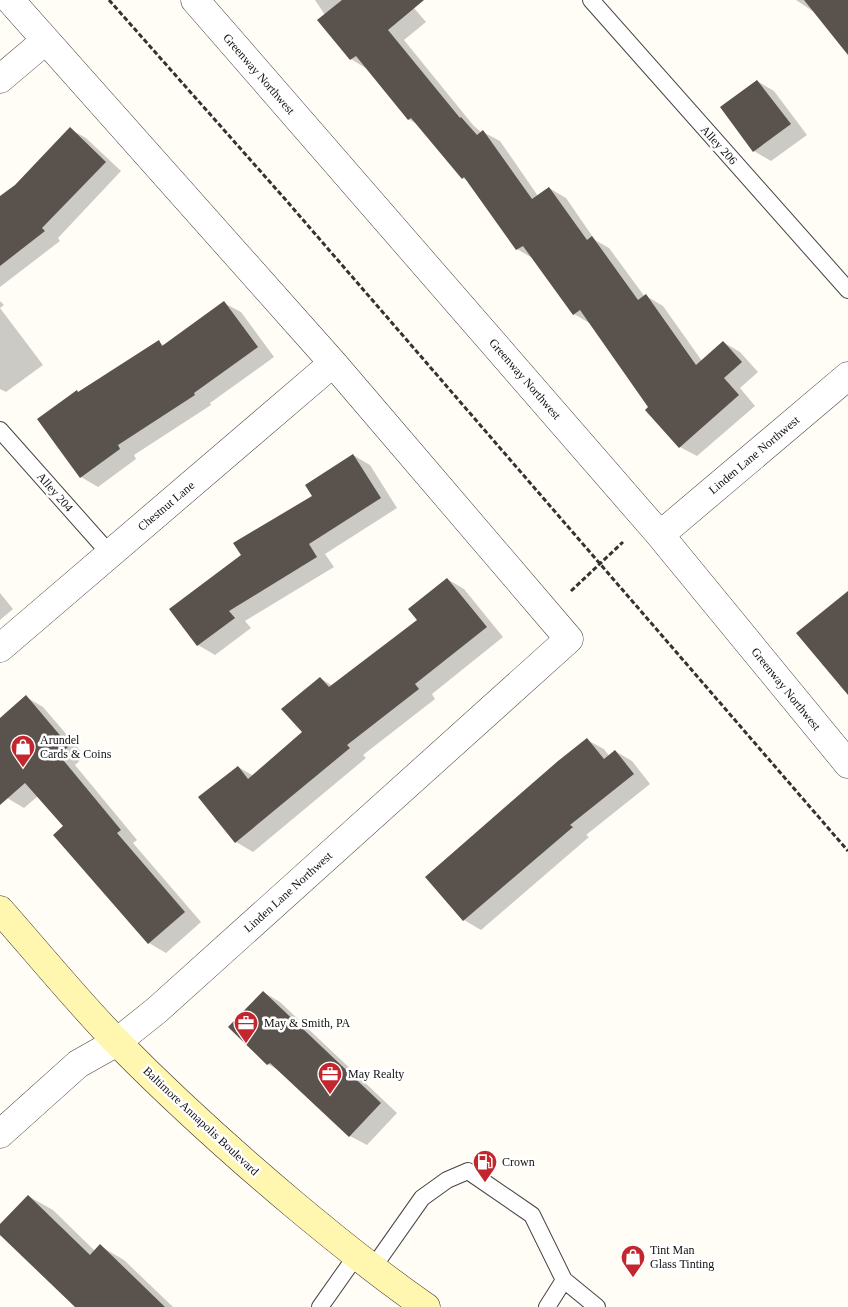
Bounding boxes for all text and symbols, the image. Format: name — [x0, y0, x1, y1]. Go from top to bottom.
street label: Greenway Northwest — [220, 31, 298, 118]
street label: Alley 206 — [698, 123, 740, 167]
street label: Greenway Northwest — [486, 336, 564, 423]
street label: Linden Lane Northwest — [706, 413, 803, 497]
street label: Alley 204 — [34, 469, 76, 515]
street label: Chestnut Lane — [135, 478, 197, 534]
street label: Greenway Northwest — [748, 645, 824, 734]
place label: Arundel Cards & Coins — [40, 733, 112, 761]
shop icon: Arundel Cards & Coins — [10, 734, 36, 768]
street label: Linden Lane Northwest — [241, 848, 336, 935]
office icon: May & Smith, PA — [233, 1010, 259, 1044]
place label: May & Smith, PA — [264, 1016, 351, 1030]
office icon: May Realty — [317, 1061, 343, 1095]
street label: Baltimore Annapolis Boulevard — [140, 1064, 262, 1178]
place label: May Realty — [348, 1067, 404, 1081]
fuel station icon: Crown — [472, 1149, 498, 1183]
place label: Crown — [502, 1155, 535, 1169]
place label: Tint Man Glass Tinting — [650, 1243, 714, 1271]
shop icon: Tint Man Glass Tinting — [620, 1244, 646, 1278]

